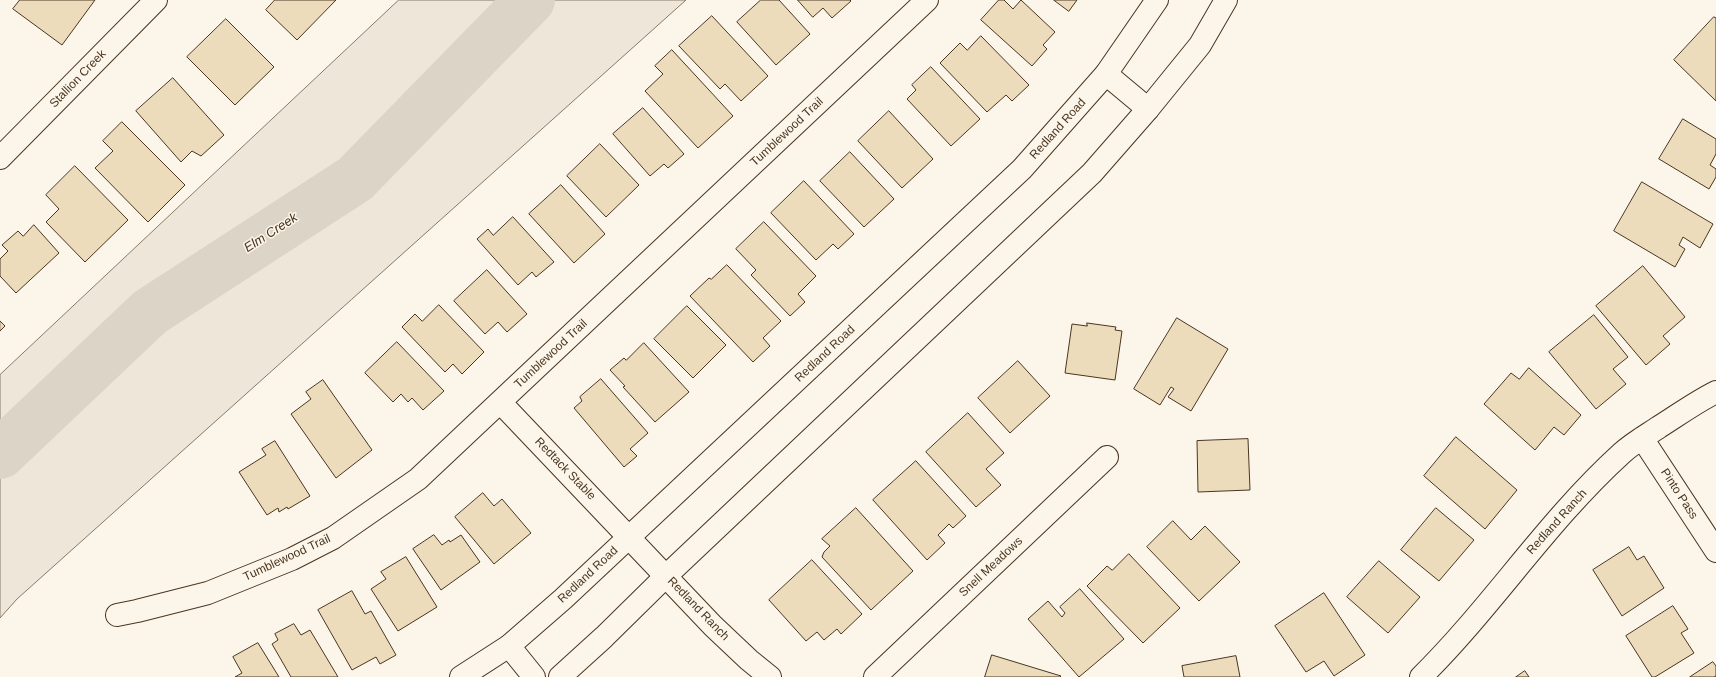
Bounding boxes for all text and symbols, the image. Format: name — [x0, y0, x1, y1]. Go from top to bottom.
street label: Stallion Creek — [47, 47, 109, 111]
street label: Tumblewood Trail — [748, 95, 826, 169]
street label: Redland Road — [1027, 96, 1089, 162]
water label: Elm Creek — [241, 210, 301, 256]
street label: Tumblewood Trail — [512, 317, 590, 391]
street label: Redland Road — [792, 323, 858, 385]
street label: Redtack Stable — [532, 435, 598, 503]
street label: Pinto Pass — [1657, 466, 1701, 522]
street label: Redland Ranch — [1524, 486, 1590, 558]
street label: Tumblewood Trail — [241, 532, 333, 584]
street label: Snell Meadows — [956, 534, 1026, 600]
street label: Redland Road — [555, 544, 621, 606]
street label: Redland Ranch — [664, 574, 732, 644]

